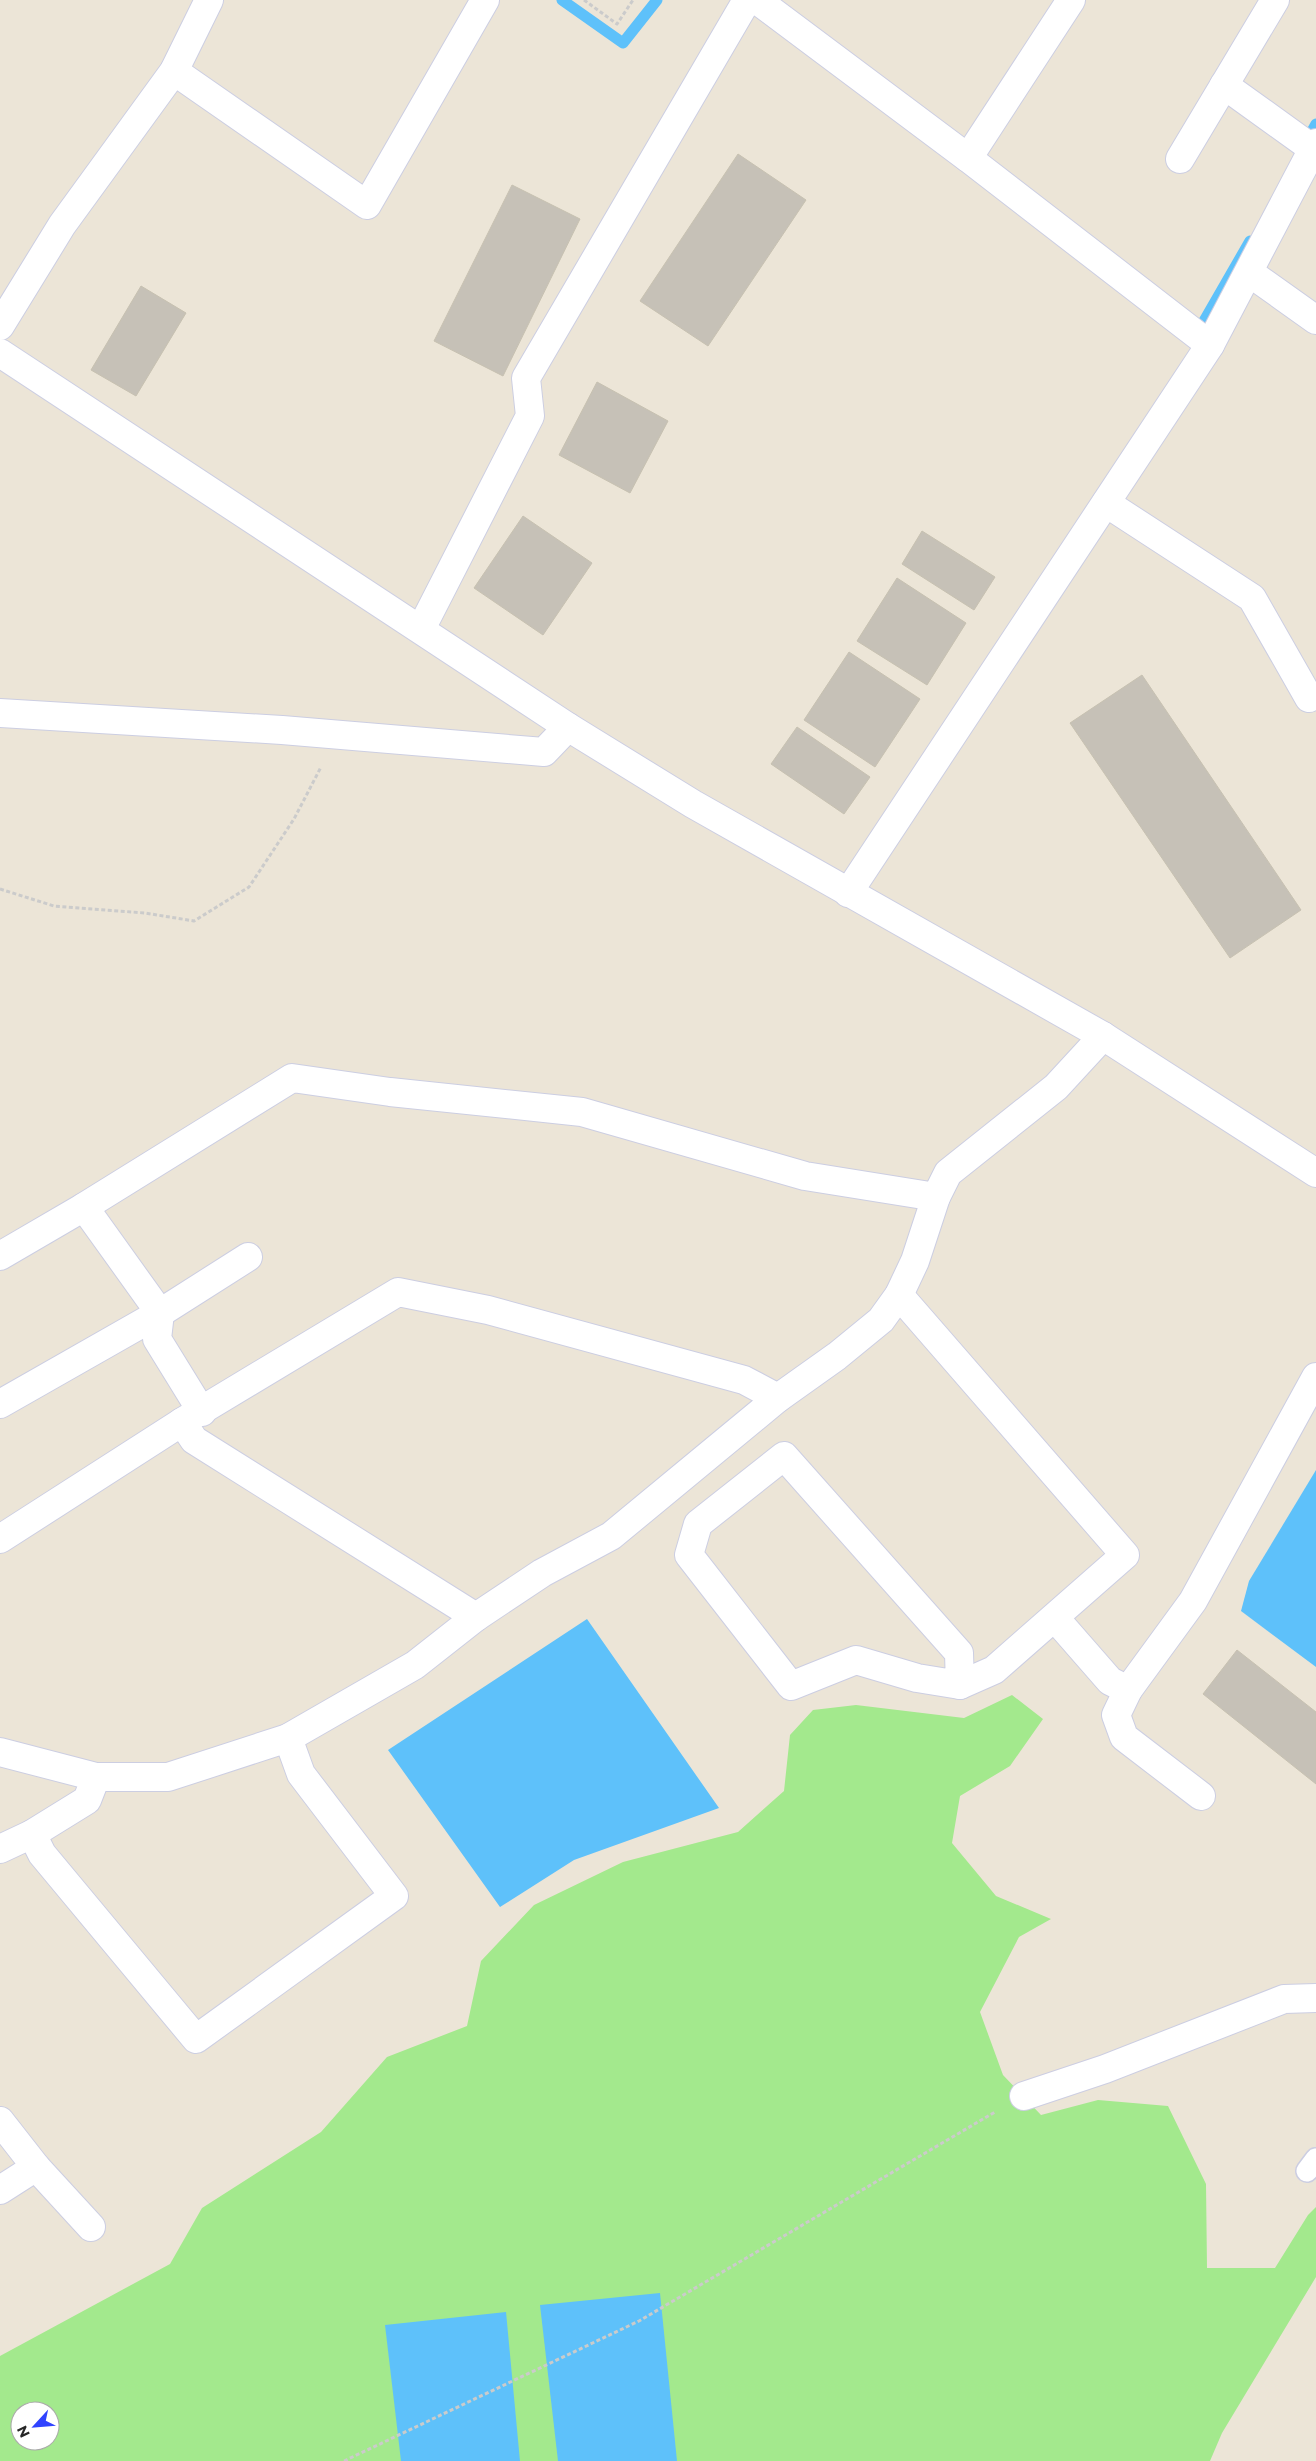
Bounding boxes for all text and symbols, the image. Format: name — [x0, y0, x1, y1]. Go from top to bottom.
north arrow — [10, 2401, 60, 2451]
text: N — [13, 2423, 34, 2441]

